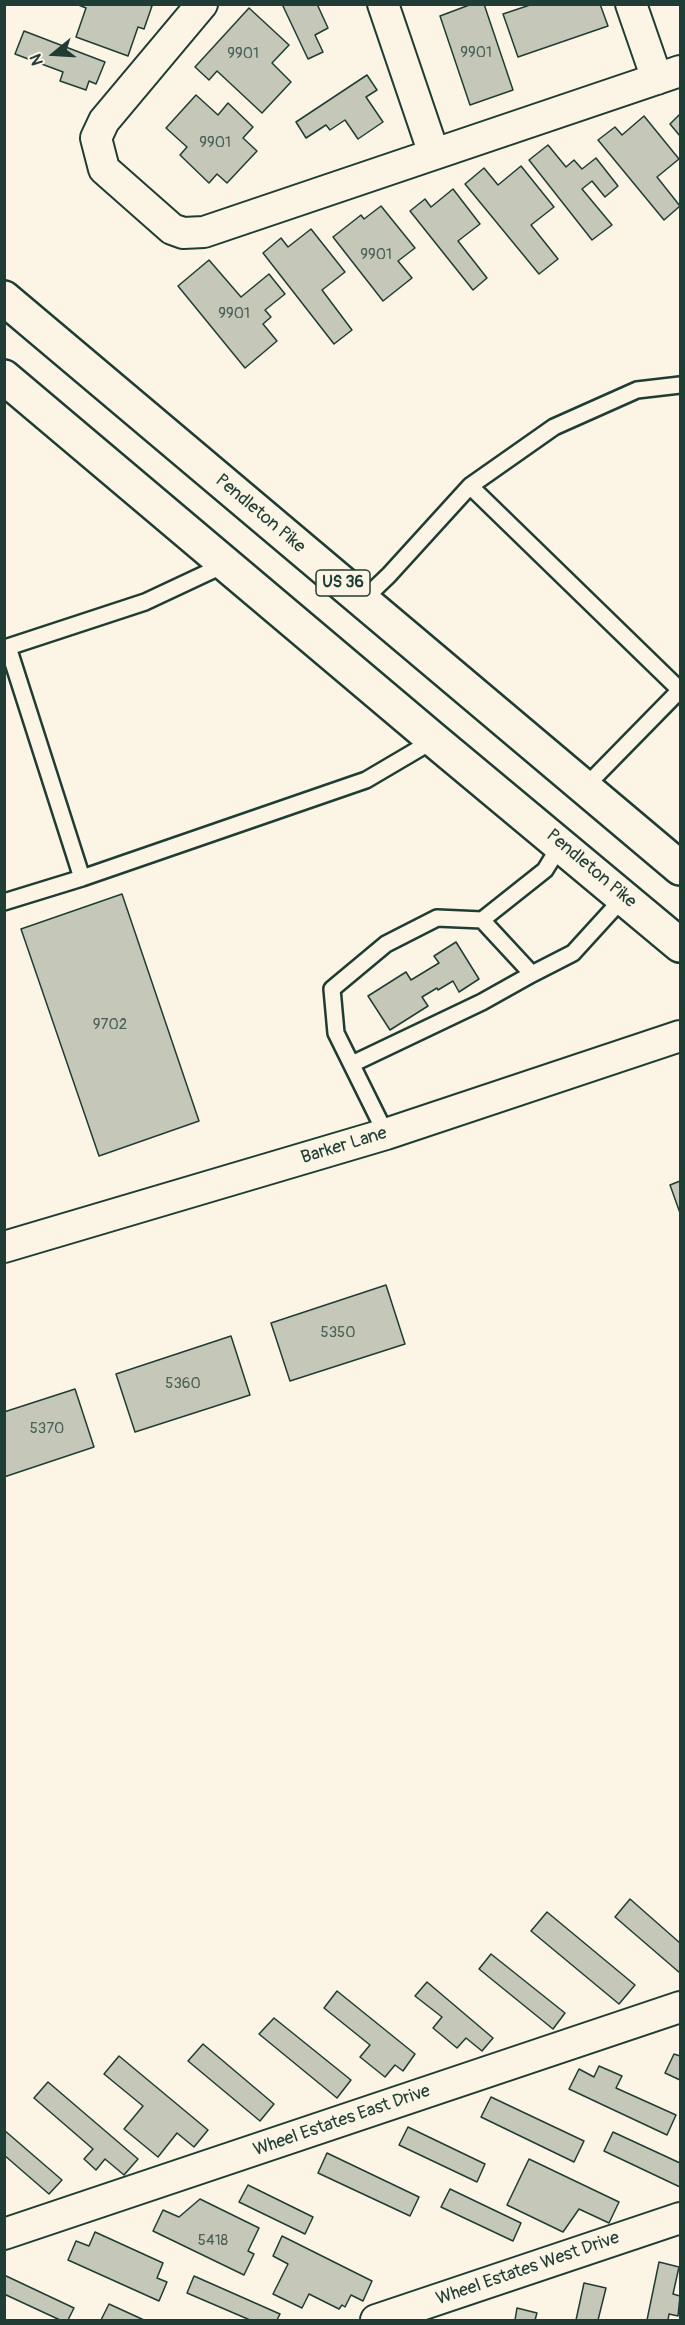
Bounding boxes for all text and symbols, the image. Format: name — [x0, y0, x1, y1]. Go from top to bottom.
north arrow — [24, 24, 84, 84]
house number: 9901 — [460, 44, 492, 62]
house number: 9901 — [227, 45, 259, 63]
text: N — [26, 51, 48, 68]
house number: 9901 — [199, 134, 231, 152]
house number: 9901 — [360, 246, 392, 264]
house number: 9901 — [218, 305, 250, 323]
street label: Pendleton Pike — [211, 470, 309, 558]
road number: US 36 — [316, 570, 370, 596]
street label: Pendleton Pike — [542, 825, 640, 913]
house number: 9702 — [93, 1016, 127, 1034]
street label: Barker Lane — [298, 1123, 390, 1169]
house number: 5350 — [321, 1324, 355, 1342]
house number: 5360 — [165, 1375, 201, 1393]
house number: 5370 — [30, 1420, 64, 1438]
street label: Wheel Estates East Drive — [251, 2081, 433, 2161]
street label: Wheel Estates West Drive — [434, 2228, 622, 2310]
house number: 5418 — [198, 2232, 228, 2250]

